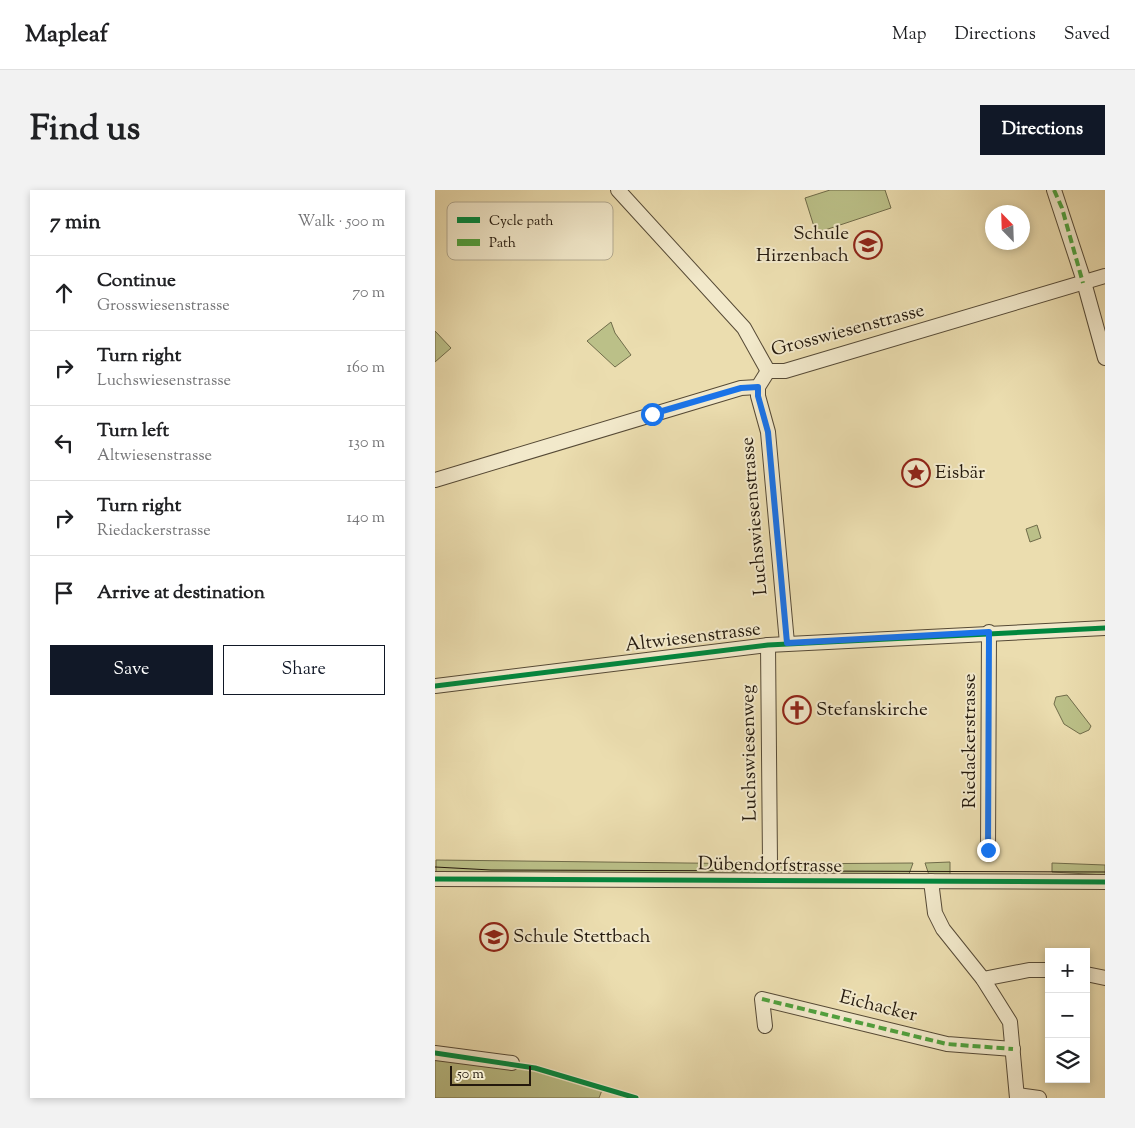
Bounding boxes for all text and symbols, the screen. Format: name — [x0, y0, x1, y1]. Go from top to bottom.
text: Mapleaf — [25, 18, 108, 52]
text: Map — [892, 22, 927, 48]
text: Directions — [955, 22, 1036, 48]
text: Saved — [1064, 22, 1110, 48]
text: Find us — [30, 105, 140, 156]
button: Directions — [980, 105, 1105, 155]
legend — [447, 202, 613, 260]
north arrow — [985, 205, 1030, 250]
text: 7 min — [50, 208, 101, 238]
text: Walk · 500 m — [298, 211, 385, 234]
text: Cycle path — [489, 212, 553, 232]
place label: Schule Hirzenbach — [756, 221, 849, 270]
school or university icon: Schule Hirzenbach — [853, 230, 883, 260]
text: Path — [489, 234, 516, 254]
text: Continue — [97, 268, 176, 295]
icon: ahead — [50, 279, 78, 307]
text: 70 m — [352, 282, 385, 305]
text: Grosswiesenstrasse — [97, 295, 230, 318]
street label: Grosswiesenstrasse — [768, 298, 928, 364]
text: Turn right — [97, 343, 181, 370]
icon: right — [50, 354, 78, 382]
text: 160 m — [347, 357, 385, 380]
text: Luchswiesenstrasse — [97, 370, 231, 393]
route start — [641, 403, 664, 426]
text: Turn left — [97, 418, 169, 445]
icon: left — [50, 429, 78, 457]
text: 130 m — [348, 432, 385, 455]
street label: Luchswiesenstrasse — [735, 435, 775, 596]
text: Altwiesenstrasse — [97, 445, 212, 468]
place icon: Eisbär — [901, 458, 931, 488]
place label: Eisbär — [935, 460, 985, 487]
text: Turn right — [97, 493, 181, 520]
icon: right — [50, 504, 78, 532]
text: 140 m — [347, 507, 385, 530]
text: Riedackerstrasse — [97, 520, 211, 543]
icon: arrive — [50, 579, 78, 607]
text: Arrive at destination — [97, 580, 265, 607]
street label: Altwiesenstrasse — [624, 616, 763, 660]
button: Save — [50, 645, 213, 695]
button: Share — [223, 645, 385, 695]
street label: Riedackerstrasse — [957, 673, 984, 809]
street label: Luchswiesenweg — [735, 684, 765, 822]
church icon: Stefanskirche — [782, 695, 812, 725]
place label: Stefanskirche — [816, 697, 928, 724]
route end — [977, 839, 1000, 862]
street label: Dübendorfstrasse — [698, 851, 843, 881]
school or university icon: Schule Stettbach — [479, 922, 509, 952]
place label: Schule Stettbach — [513, 924, 651, 951]
map controls — [1045, 948, 1090, 1083]
button: + — [1045, 948, 1090, 993]
street label: Eichacker — [836, 984, 920, 1030]
button: − — [1045, 993, 1090, 1038]
button: layers — [1045, 1038, 1090, 1083]
scale bar — [450, 1063, 531, 1086]
text: 50 m — [457, 1065, 484, 1085]

